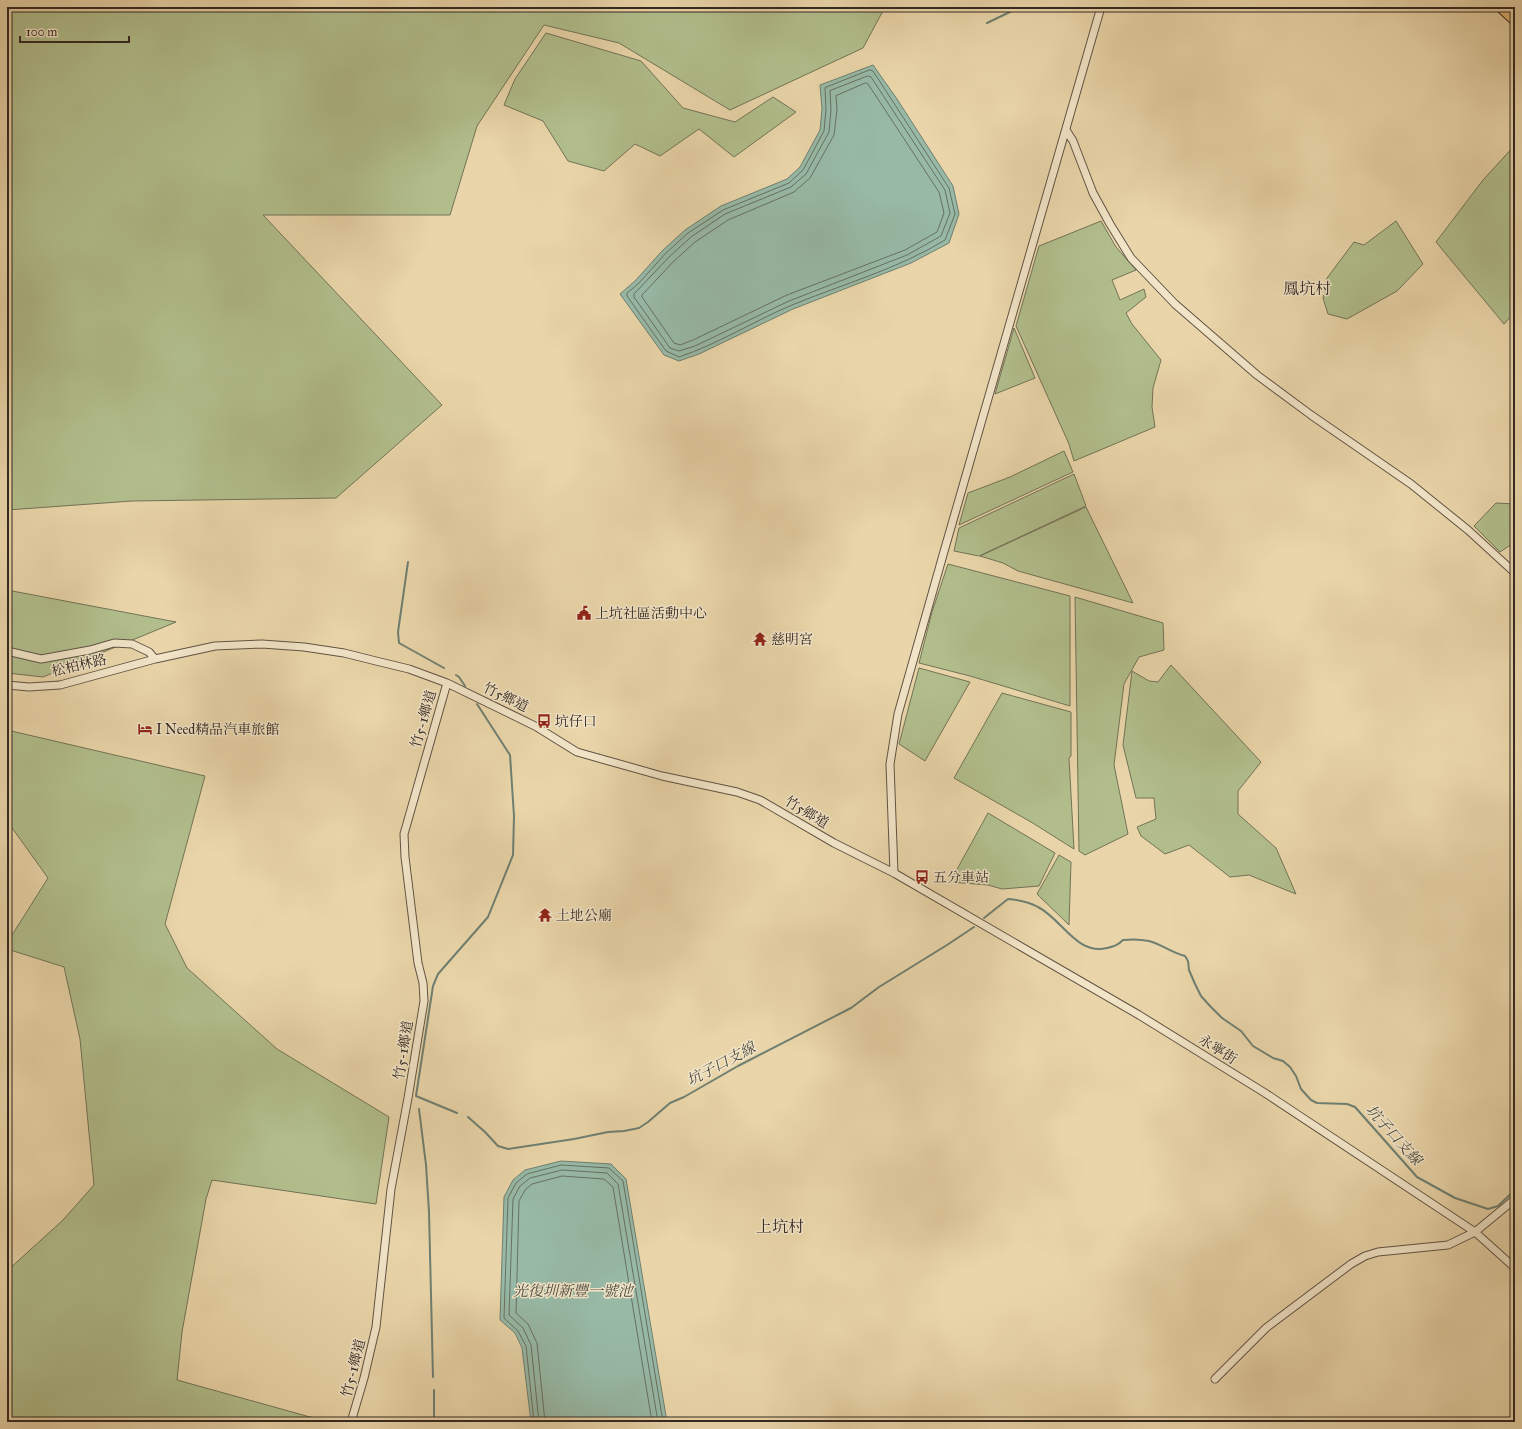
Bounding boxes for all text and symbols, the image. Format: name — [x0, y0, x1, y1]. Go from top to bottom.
scale bar — [20, 18, 129, 44]
text: 100 m — [26, 25, 57, 39]
district label: 鳳坑村 — [1283, 279, 1331, 298]
public building icon: 上坑社區活動中心 — [576, 605, 592, 621]
place label: 上坑社區活動中心 — [595, 605, 707, 622]
temple icon: 慈明宮 — [752, 631, 768, 647]
place label: 慈明宮 — [771, 631, 813, 648]
street label: 松柏林路 — [50, 651, 108, 680]
street label: 竹5鄉道 — [480, 679, 531, 716]
street label: 竹5-1鄉道 — [407, 688, 440, 750]
bus stop icon: 坑仔口 — [536, 713, 552, 729]
place label: 坑仔口 — [555, 713, 597, 730]
hotel icon: I Need精品汽車旅館 — [137, 721, 153, 737]
place label: I Need精品汽車旅館 — [156, 721, 279, 738]
street label: 竹5鄉道 — [782, 793, 832, 832]
bus stop icon: 五分車站 — [914, 869, 930, 885]
place label: 五分車站 — [933, 869, 989, 886]
temple icon: 土地公廟 — [537, 907, 553, 923]
place label: 土地公廟 — [556, 907, 612, 924]
street label: 竹5-1鄉道 — [390, 1019, 417, 1081]
street label: 永寧街 — [1195, 1031, 1240, 1068]
water label: 坑子口支線 — [684, 1038, 760, 1090]
water label: 坑子口支線 — [1362, 1101, 1427, 1170]
district label: 上坑村 — [756, 1217, 804, 1236]
water label: 光復圳新豐一號池 — [513, 1282, 635, 1300]
street label: 竹5-1鄉道 — [338, 1337, 369, 1399]

